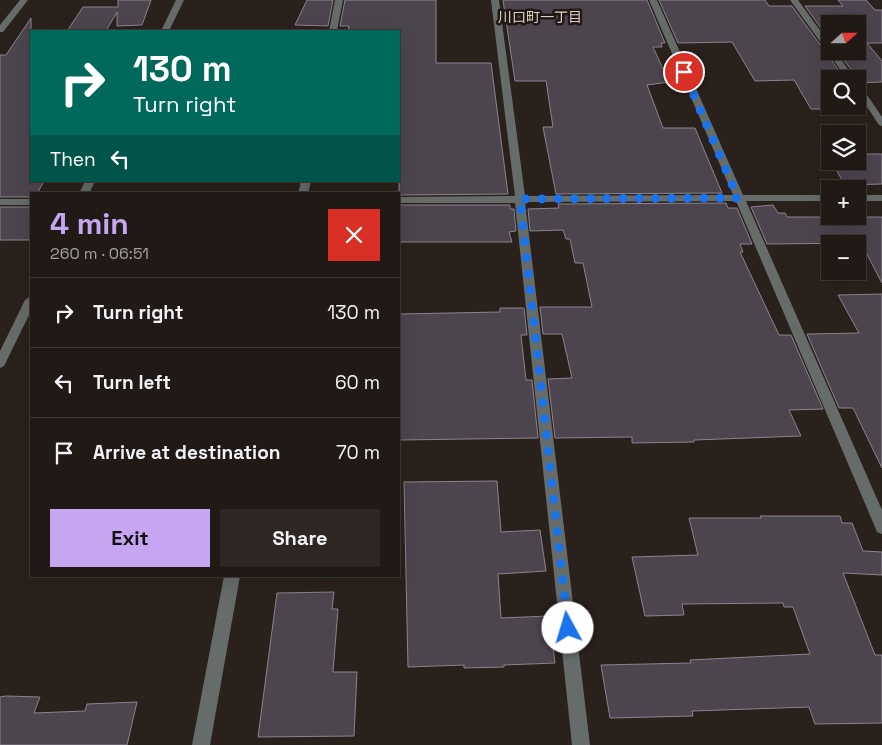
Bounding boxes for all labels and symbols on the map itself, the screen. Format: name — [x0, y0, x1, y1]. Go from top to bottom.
district label: 川口町一丁目 — [498, 8, 582, 26]
north arrow — [821, 15, 866, 60]
pin — [663, 51, 705, 93]
position arrow — [541, 601, 593, 653]

